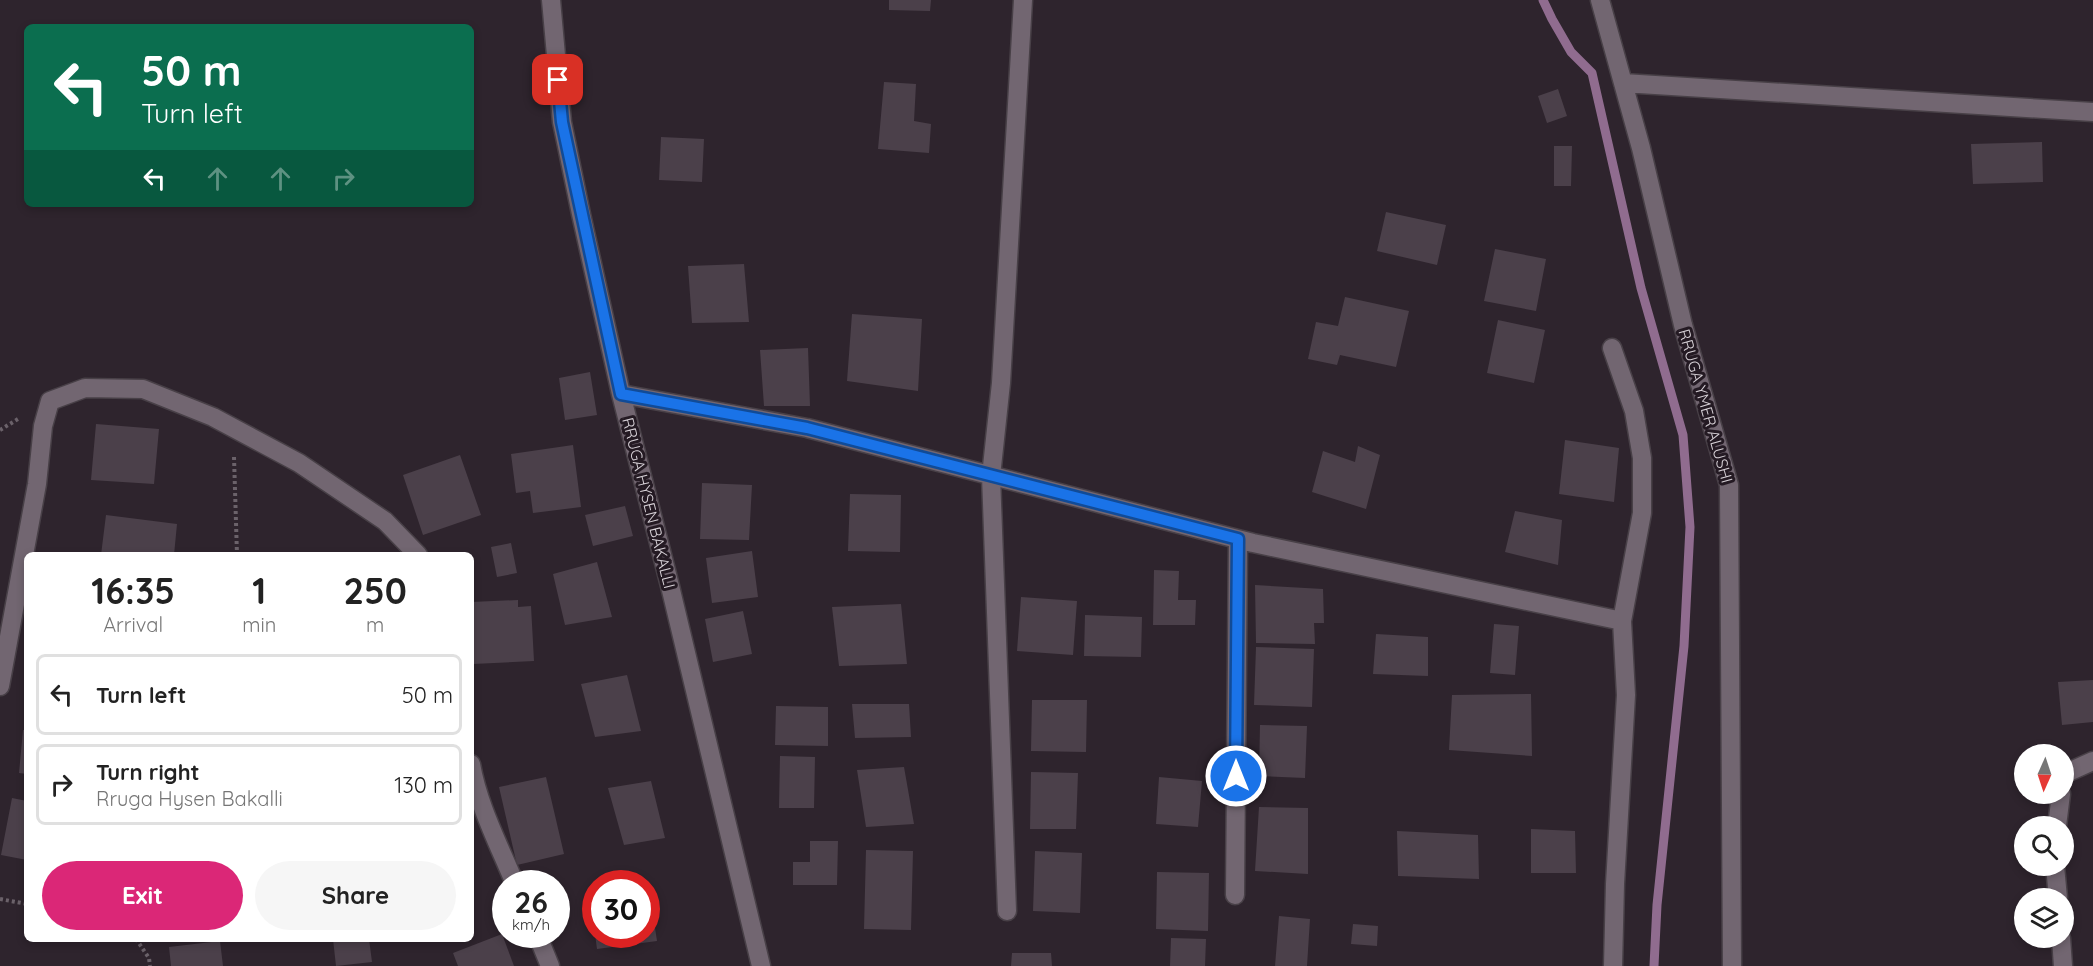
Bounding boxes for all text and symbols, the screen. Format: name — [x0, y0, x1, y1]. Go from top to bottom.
text: 50 m — [141, 44, 241, 97]
icon: left — [42, 48, 120, 126]
pin — [532, 54, 583, 105]
icon: arrive — [541, 63, 574, 96]
text: Turn left — [141, 96, 243, 130]
icon: left — [138, 162, 171, 195]
icon: ahead — [201, 162, 234, 195]
icon: ahead — [264, 162, 297, 195]
icon: right — [327, 162, 360, 195]
street label: RRUGA YMER ALUSHI — [1674, 327, 1738, 485]
street label: RRUGA HYSEN BAKALLI — [618, 415, 680, 591]
text: 16:35 — [91, 568, 175, 613]
text: 1 — [252, 568, 266, 613]
text: 250 — [343, 568, 407, 613]
text: Arrival — [103, 612, 163, 637]
text: min — [242, 612, 276, 637]
text: m — [366, 612, 384, 637]
icon: left — [45, 678, 78, 711]
text: Turn left — [96, 681, 186, 709]
text: 50 m — [402, 681, 453, 709]
position arrow — [1204, 744, 1268, 808]
north arrow — [2014, 744, 2074, 804]
map controls — [2014, 744, 2074, 948]
text: Turn right — [96, 758, 200, 786]
icon: right — [45, 768, 78, 801]
text: 130 m — [394, 771, 453, 799]
text: Rruga Hysen Bakalli — [96, 786, 283, 811]
button: search — [2014, 816, 2074, 876]
button: Exit — [42, 861, 243, 930]
button: Share — [255, 861, 456, 930]
speed limit sign: 30 — [582, 870, 660, 948]
text: 26 — [514, 883, 548, 921]
button: layers — [2014, 888, 2074, 948]
text: km/h — [512, 915, 550, 934]

